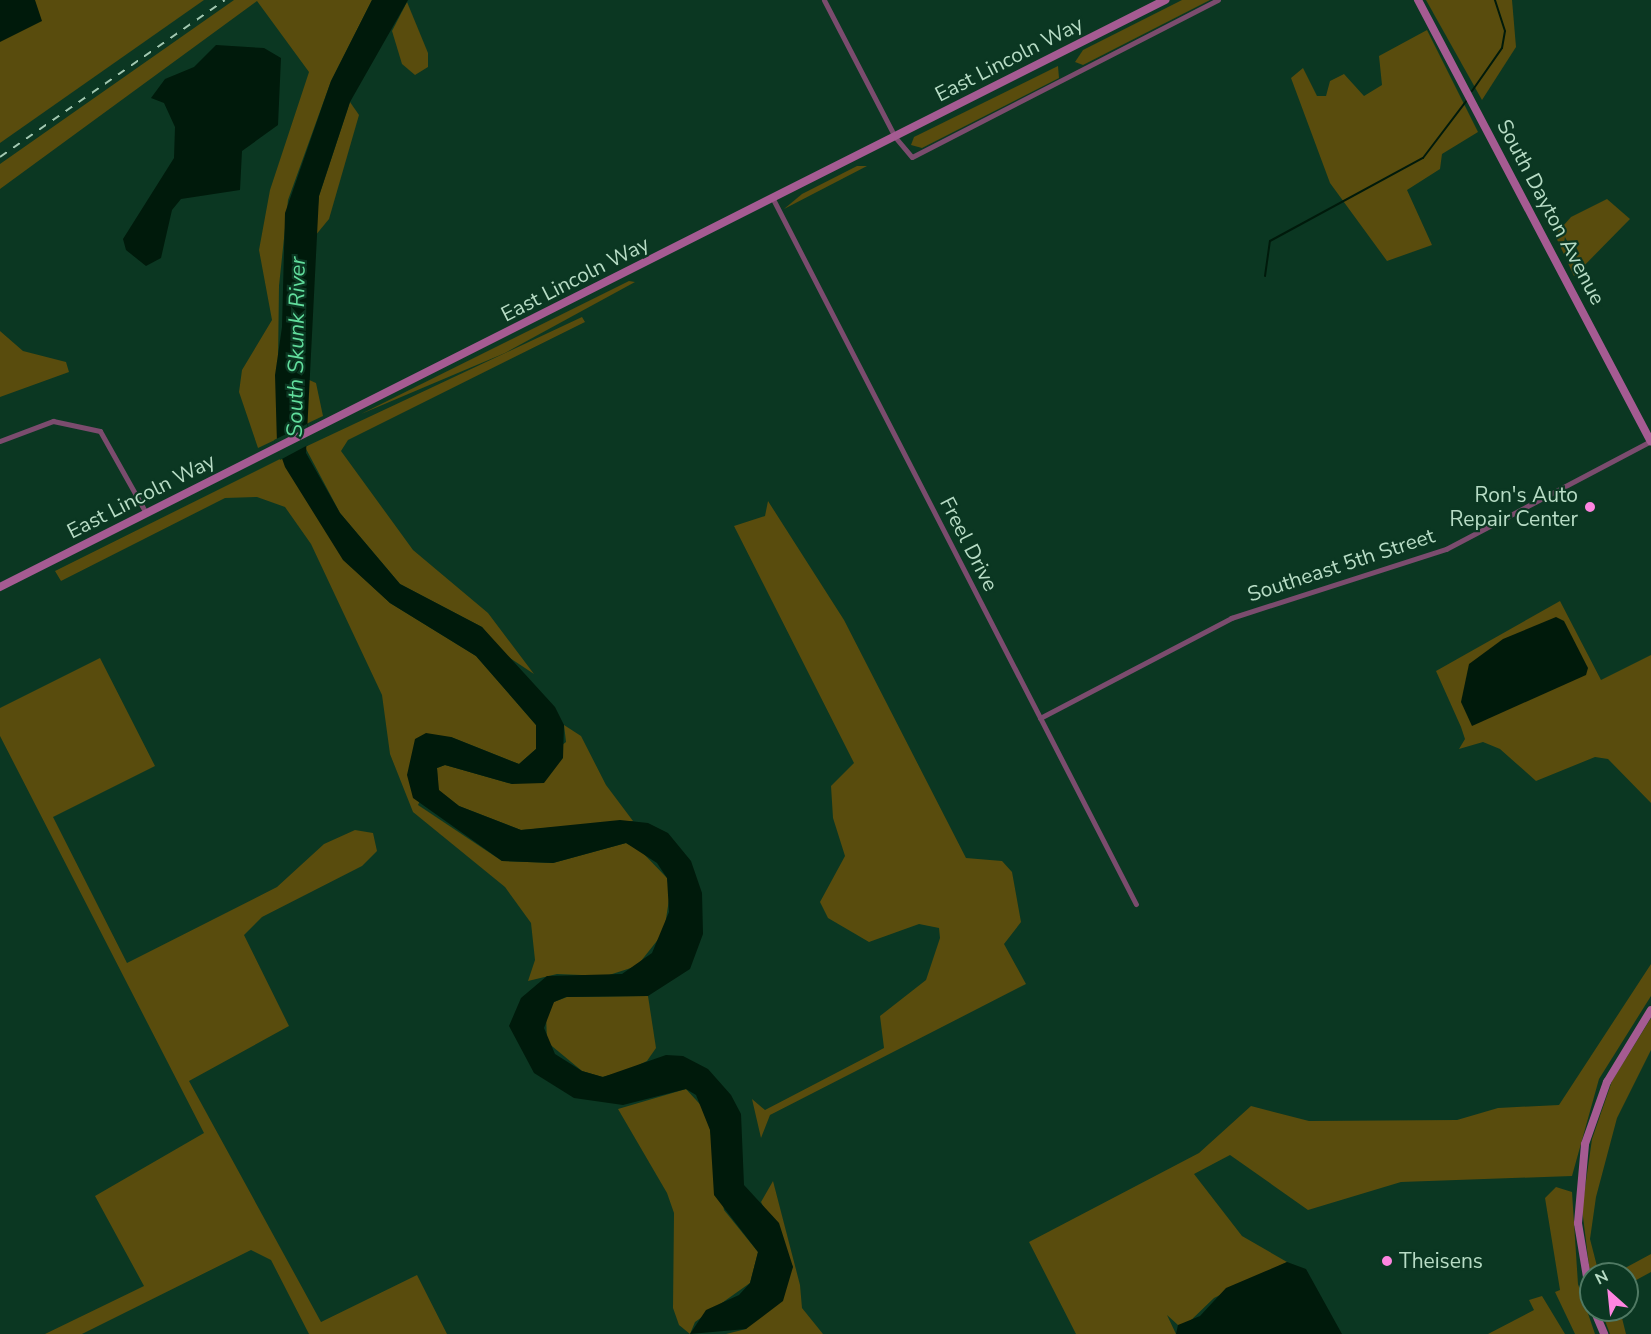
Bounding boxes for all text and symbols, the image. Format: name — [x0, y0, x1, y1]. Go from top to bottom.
street label: East Lincoln Way — [931, 11, 1087, 107]
street label: South Dayton Avenue — [1491, 115, 1611, 309]
street label: East Lincoln Way — [497, 231, 653, 327]
water label: South Skunk River — [282, 257, 312, 437]
street label: East Lincoln Way — [63, 448, 219, 544]
place label: Ron's Auto Repair Center — [1449, 482, 1578, 532]
street label: Freel Drive — [935, 493, 1003, 595]
marker: Ron's Auto Repair Center — [1583, 500, 1597, 514]
street label: Southeast 5th Street — [1244, 523, 1438, 607]
place label: Theisens — [1399, 1248, 1483, 1274]
marker: Theisens — [1380, 1254, 1394, 1268]
north arrow — [1579, 1262, 1639, 1322]
text: N — [1591, 1265, 1612, 1290]

